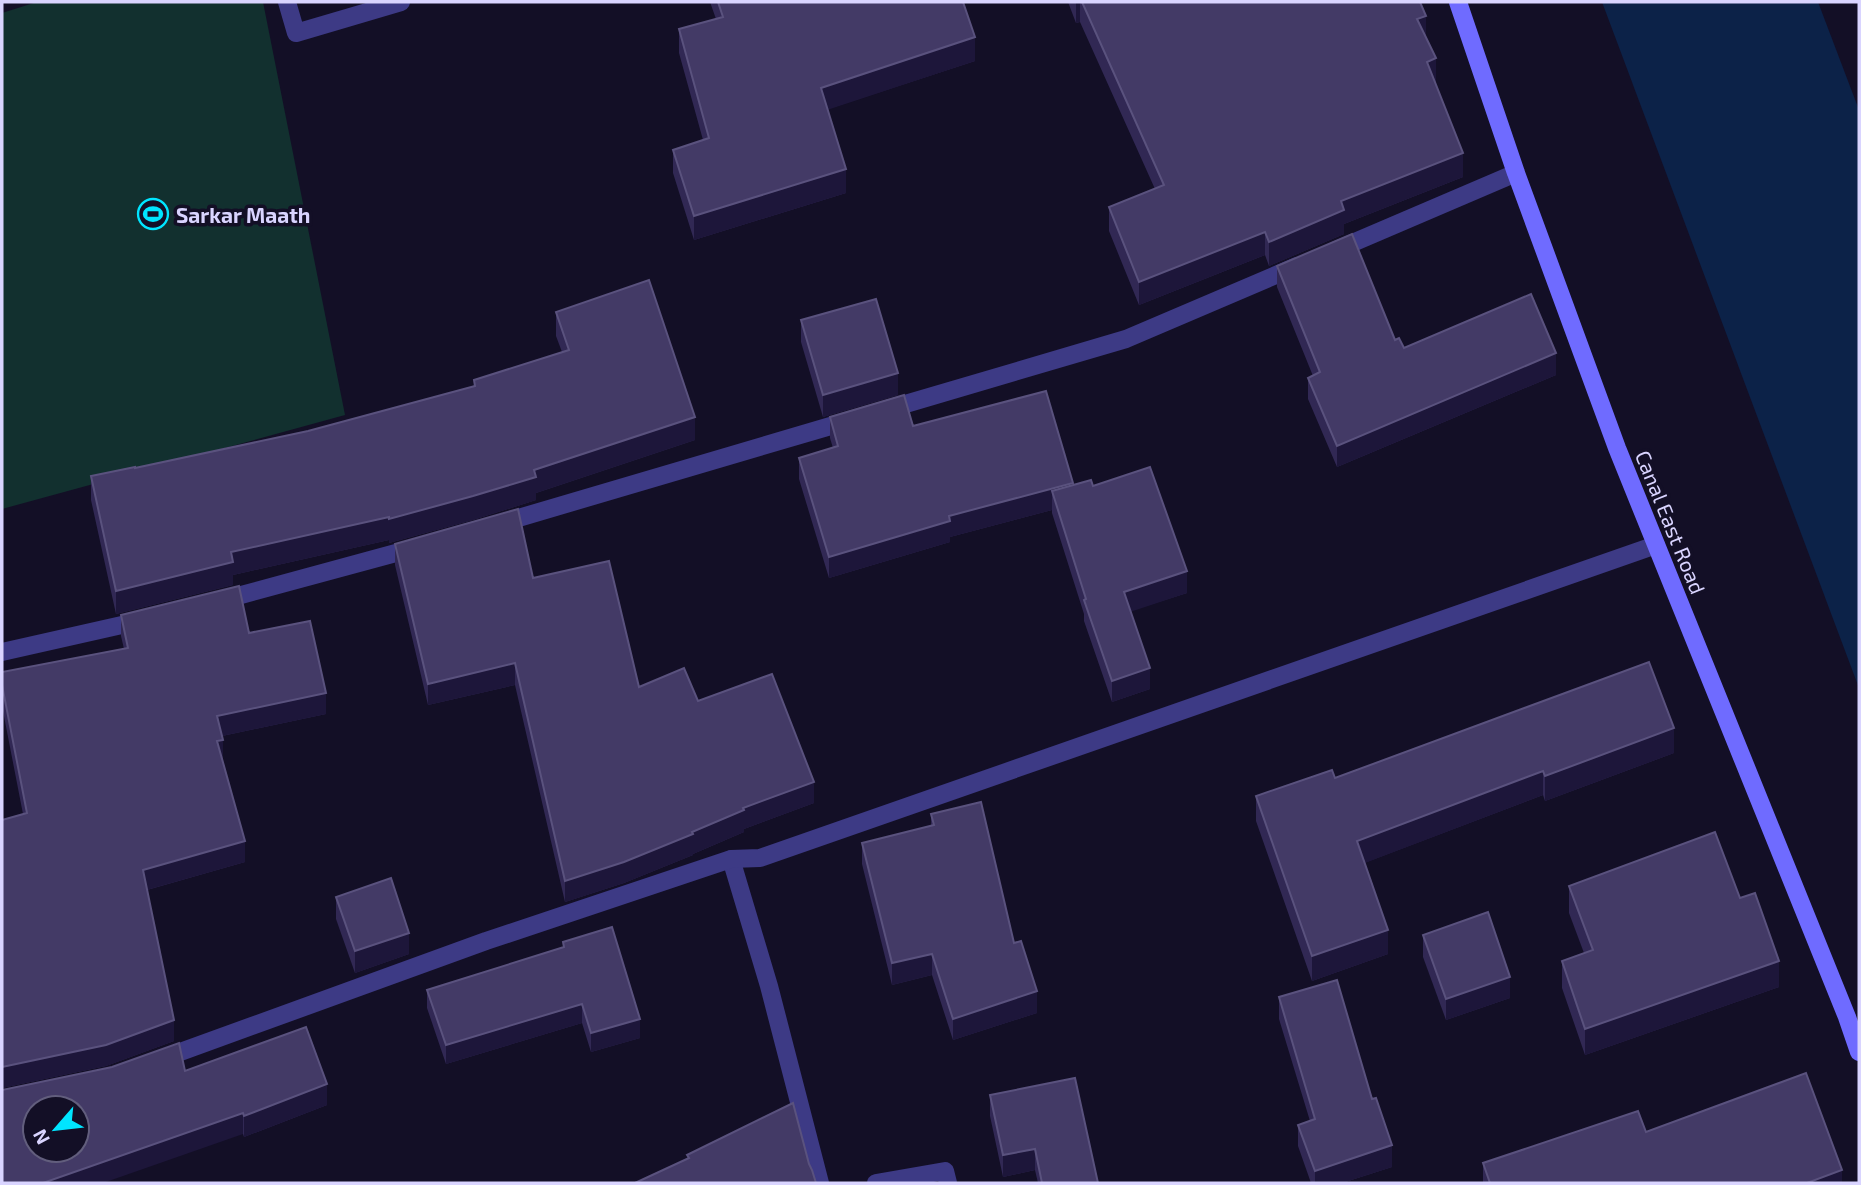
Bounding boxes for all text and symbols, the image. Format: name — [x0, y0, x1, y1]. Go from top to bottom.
sports icon: Sarkar Maath — [136, 197, 170, 231]
place label: Sarkar Maath — [176, 202, 310, 227]
street label: Canal East Road — [1631, 447, 1711, 597]
north arrow — [21, 1094, 91, 1164]
text: N — [27, 1126, 54, 1149]

